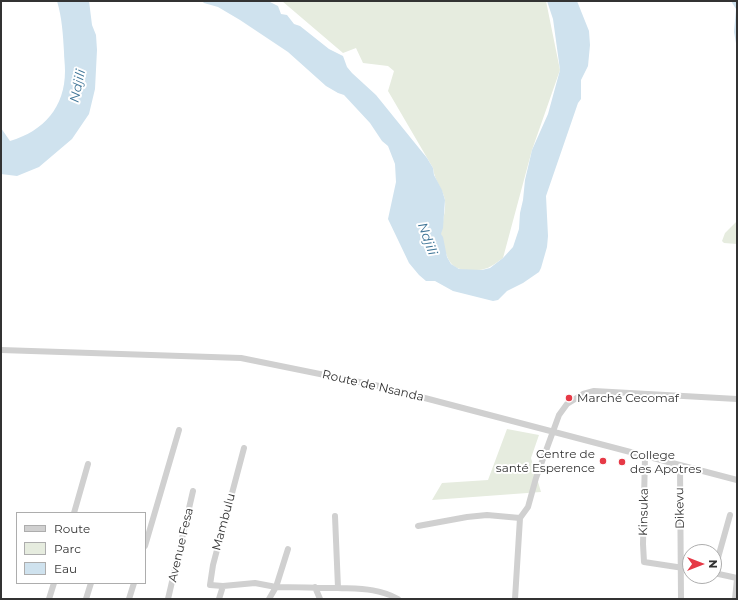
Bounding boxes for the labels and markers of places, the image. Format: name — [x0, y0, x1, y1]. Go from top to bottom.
place label: Marché Cecomaf — [577, 391, 679, 405]
marker: Marché Cecomaf — [564, 393, 574, 403]
place label: Centre de santé Esperence — [496, 447, 595, 475]
place label: College des Apotres — [630, 448, 701, 476]
marker: Centre de santé Esperence — [598, 456, 608, 466]
marker: College des Apotres — [617, 457, 627, 467]

